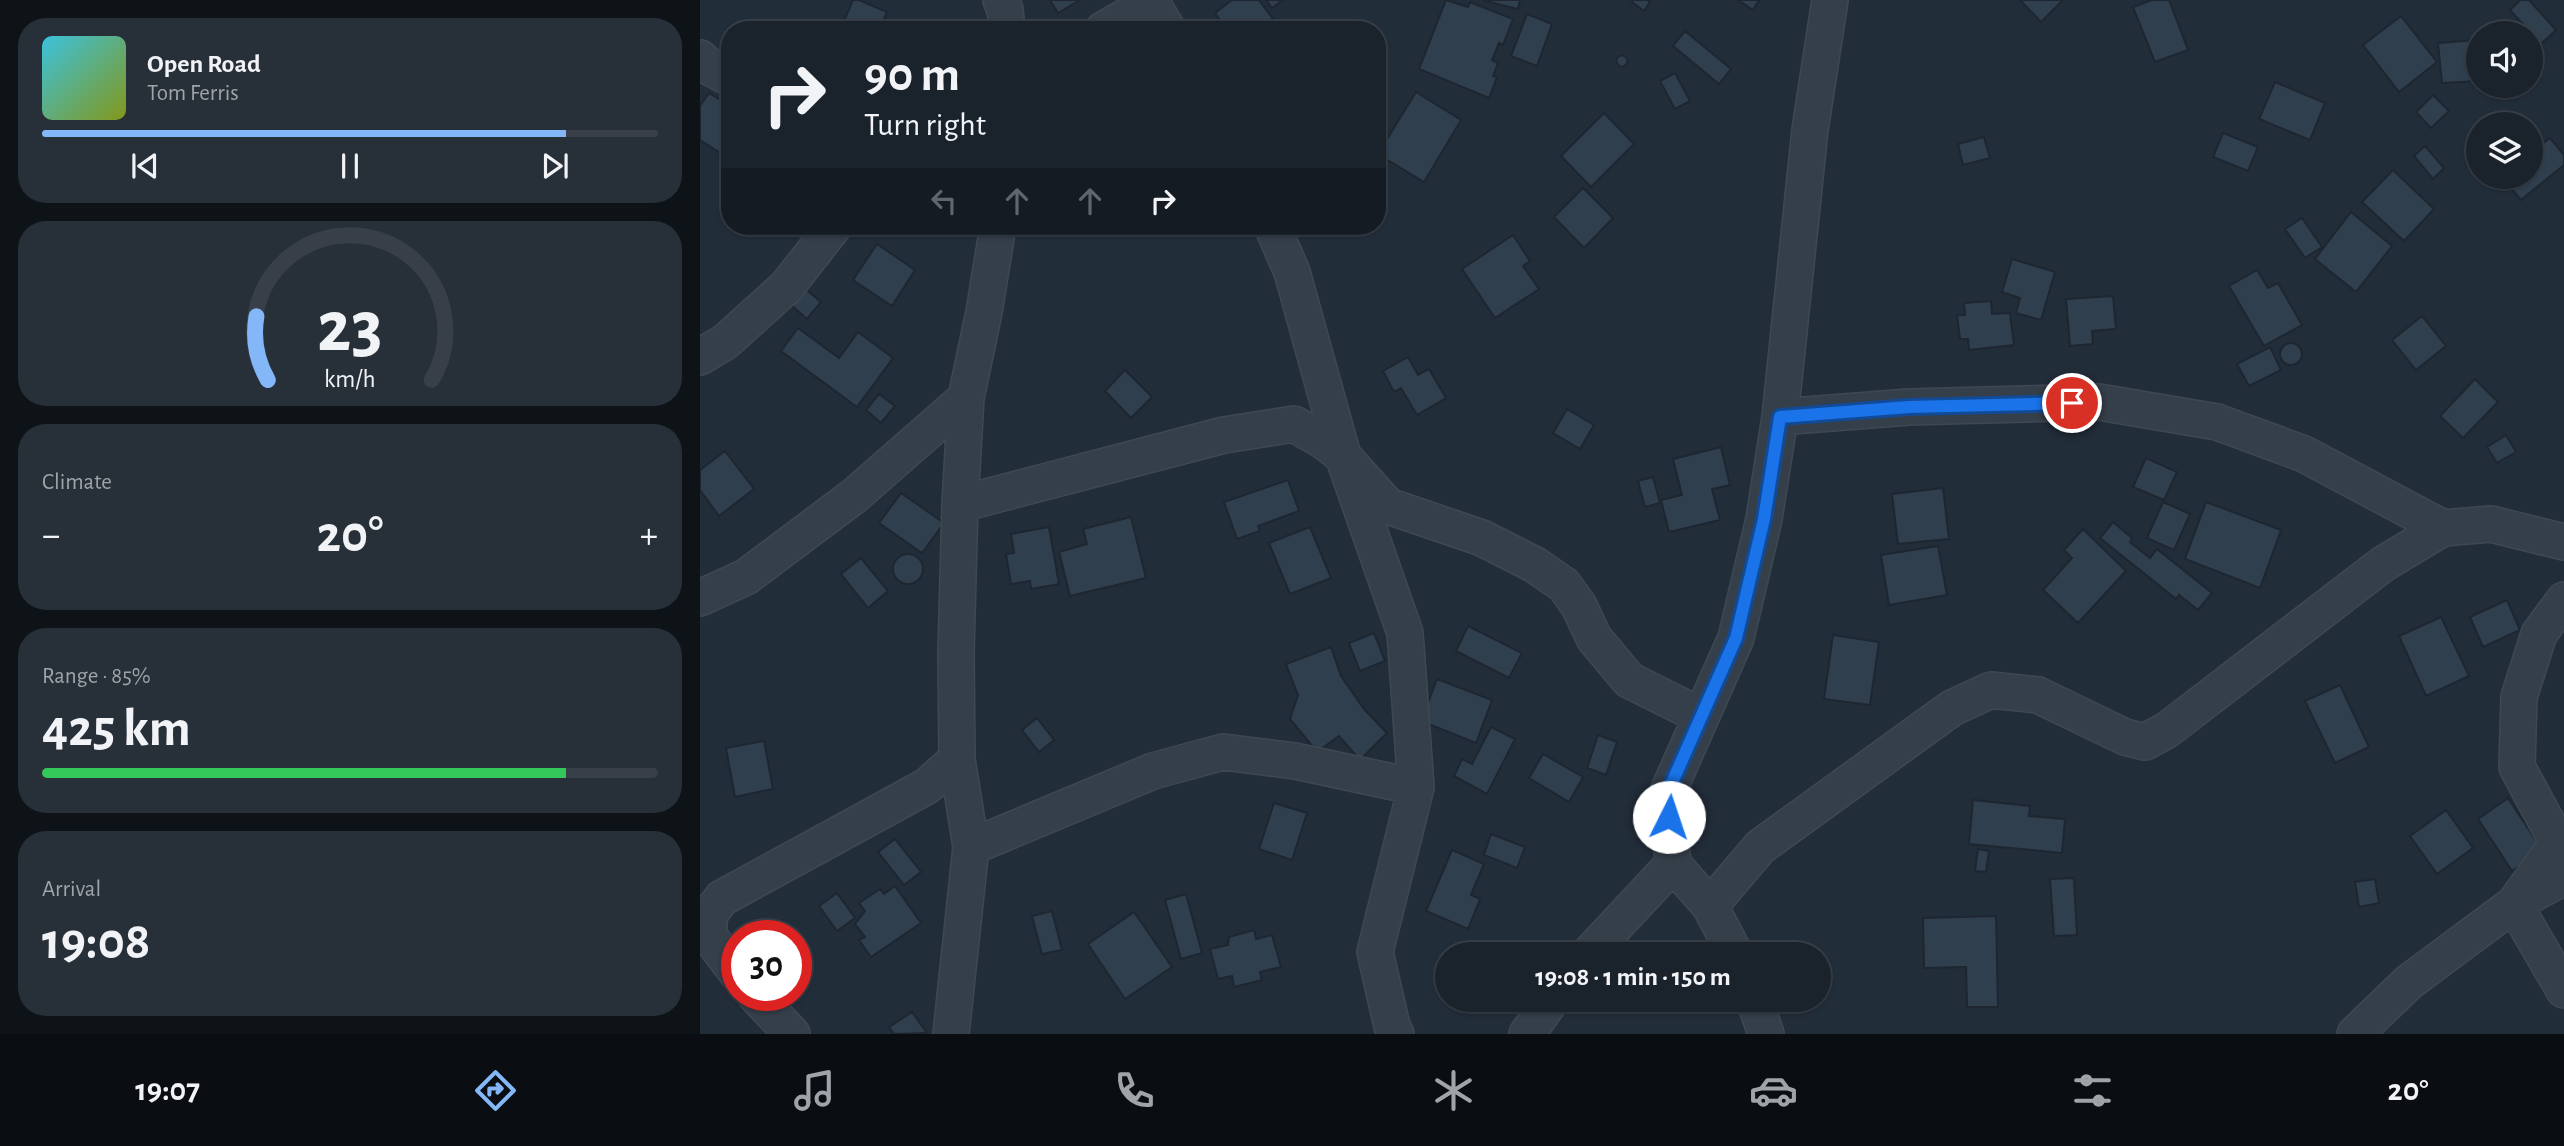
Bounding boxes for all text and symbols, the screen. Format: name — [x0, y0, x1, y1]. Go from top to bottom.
map controls — [2466, 21, 2543, 189]
button: sound — [2466, 21, 2543, 98]
icon: right — [749, 49, 840, 140]
text: Open Road — [147, 51, 261, 77]
text: 90 m — [864, 51, 960, 100]
text: Tom Ferris — [147, 82, 239, 105]
text: Turn right — [864, 109, 986, 141]
button: layers — [2466, 112, 2543, 189]
icon: previous — [126, 147, 164, 185]
icon: pause — [331, 147, 369, 185]
icon: next — [536, 147, 574, 185]
icon: left — [925, 182, 963, 220]
icon: ahead — [998, 182, 1036, 220]
icon: ahead — [1071, 182, 1109, 220]
icon: right — [1144, 182, 1182, 220]
text: 23 — [317, 292, 383, 365]
text: km/h — [324, 367, 376, 392]
pin — [2042, 373, 2102, 433]
icon: arrive — [2053, 384, 2091, 422]
text: Climate — [42, 471, 112, 494]
text: 20° — [317, 509, 383, 561]
text: − — [42, 517, 60, 555]
text: + — [640, 517, 658, 555]
text: Range · 85% — [42, 665, 151, 688]
text: 425 km — [42, 703, 191, 755]
position arrow — [1632, 780, 1706, 854]
text: Arrival — [42, 878, 101, 901]
text: 19:08 — [42, 916, 150, 968]
speed limit sign: 30 — [721, 920, 812, 1011]
text: 19:08 · 1 min · 150 m — [1535, 964, 1731, 990]
icon: directions — [471, 1066, 520, 1115]
icon: music — [790, 1066, 839, 1115]
icon: phone — [1110, 1066, 1159, 1115]
icon: climate — [1429, 1066, 1478, 1115]
icon: car — [1749, 1066, 1798, 1115]
icon: filters — [2068, 1066, 2117, 1115]
text: 19:07 — [135, 1074, 200, 1106]
text: 20° — [2388, 1074, 2429, 1106]

